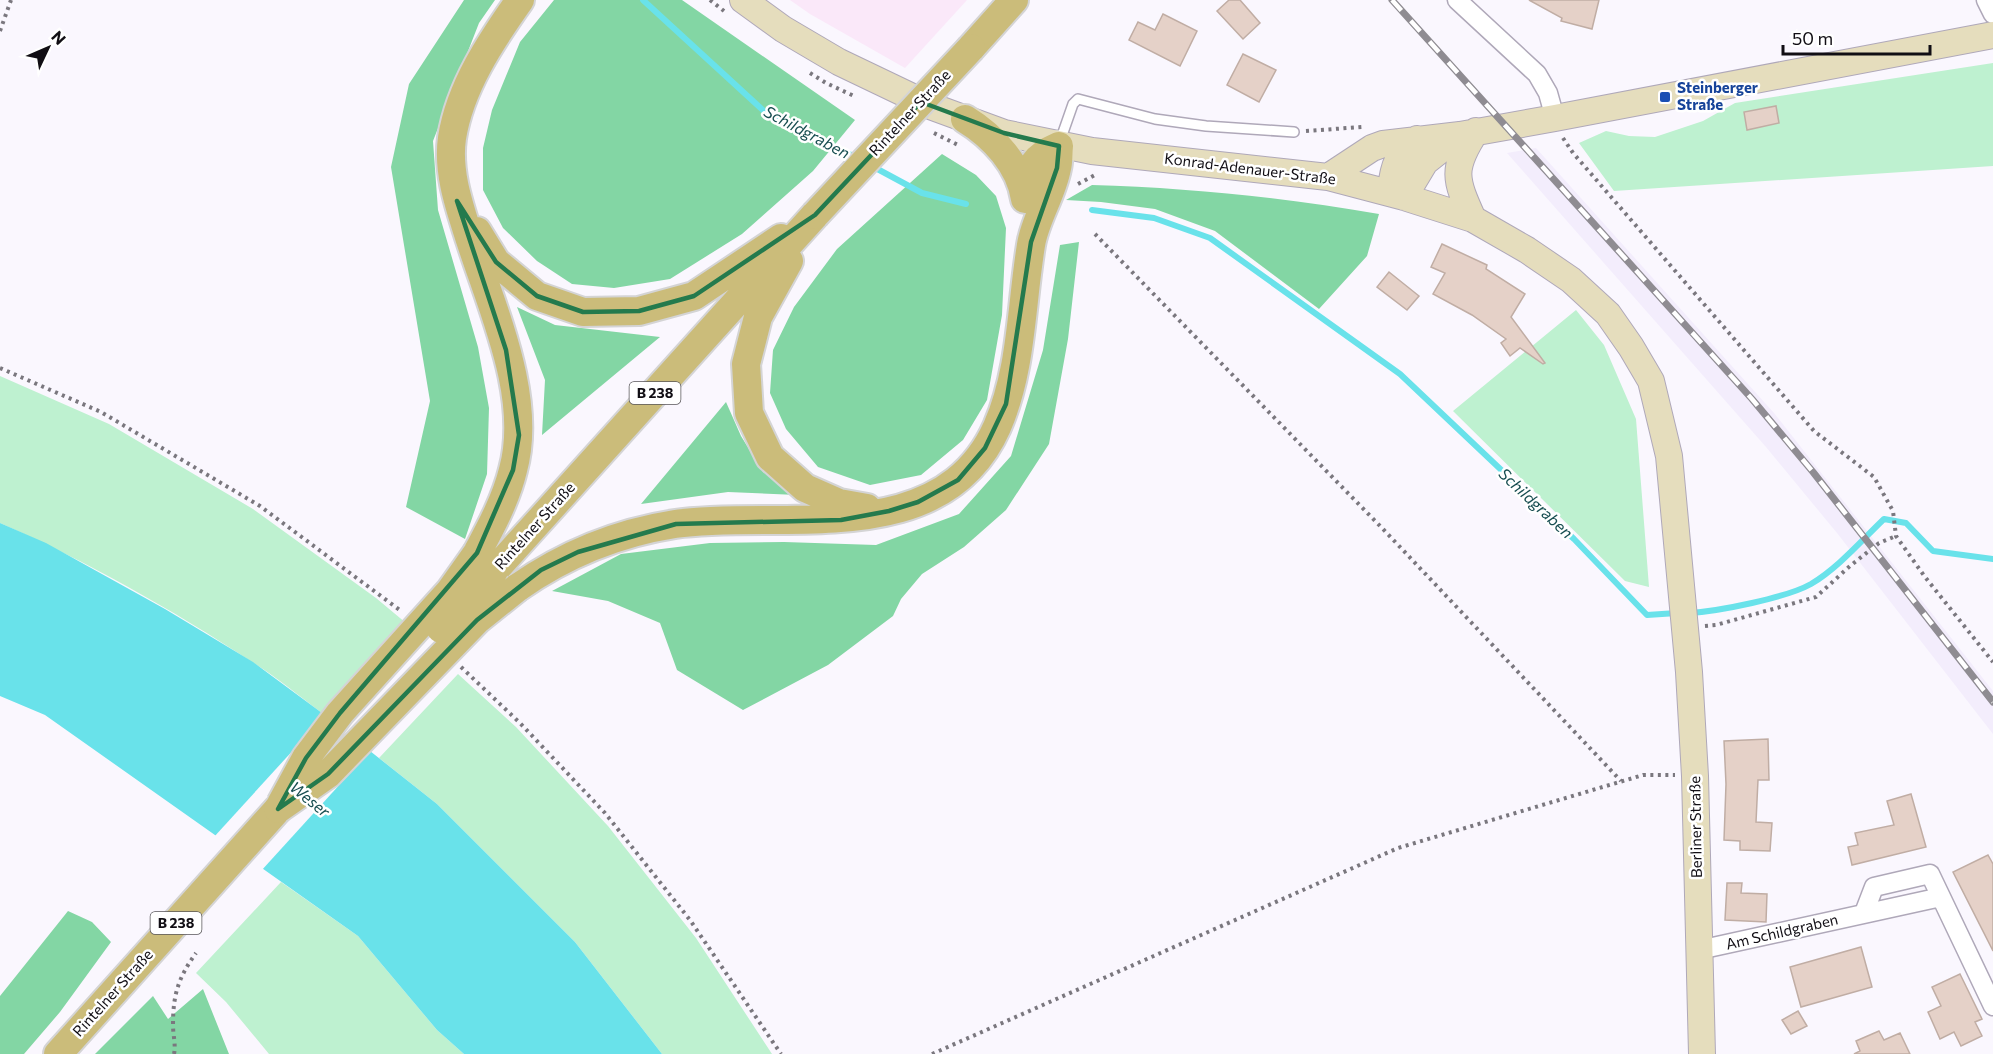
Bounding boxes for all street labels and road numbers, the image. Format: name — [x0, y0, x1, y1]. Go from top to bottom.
street label: Rintelner Straße — [865, 65, 954, 159]
street label: Konrad-Adenauer-Straße — [1163, 149, 1337, 187]
road number: B 238 — [630, 382, 680, 404]
street label: Rintelner Straße — [490, 478, 578, 573]
street label: Berliner Straße — [1685, 776, 1705, 878]
street label: Am Schildgraben — [1724, 909, 1840, 953]
road number: B 238 — [150, 912, 201, 934]
street label: Rintelner Straße — [68, 945, 156, 1040]

